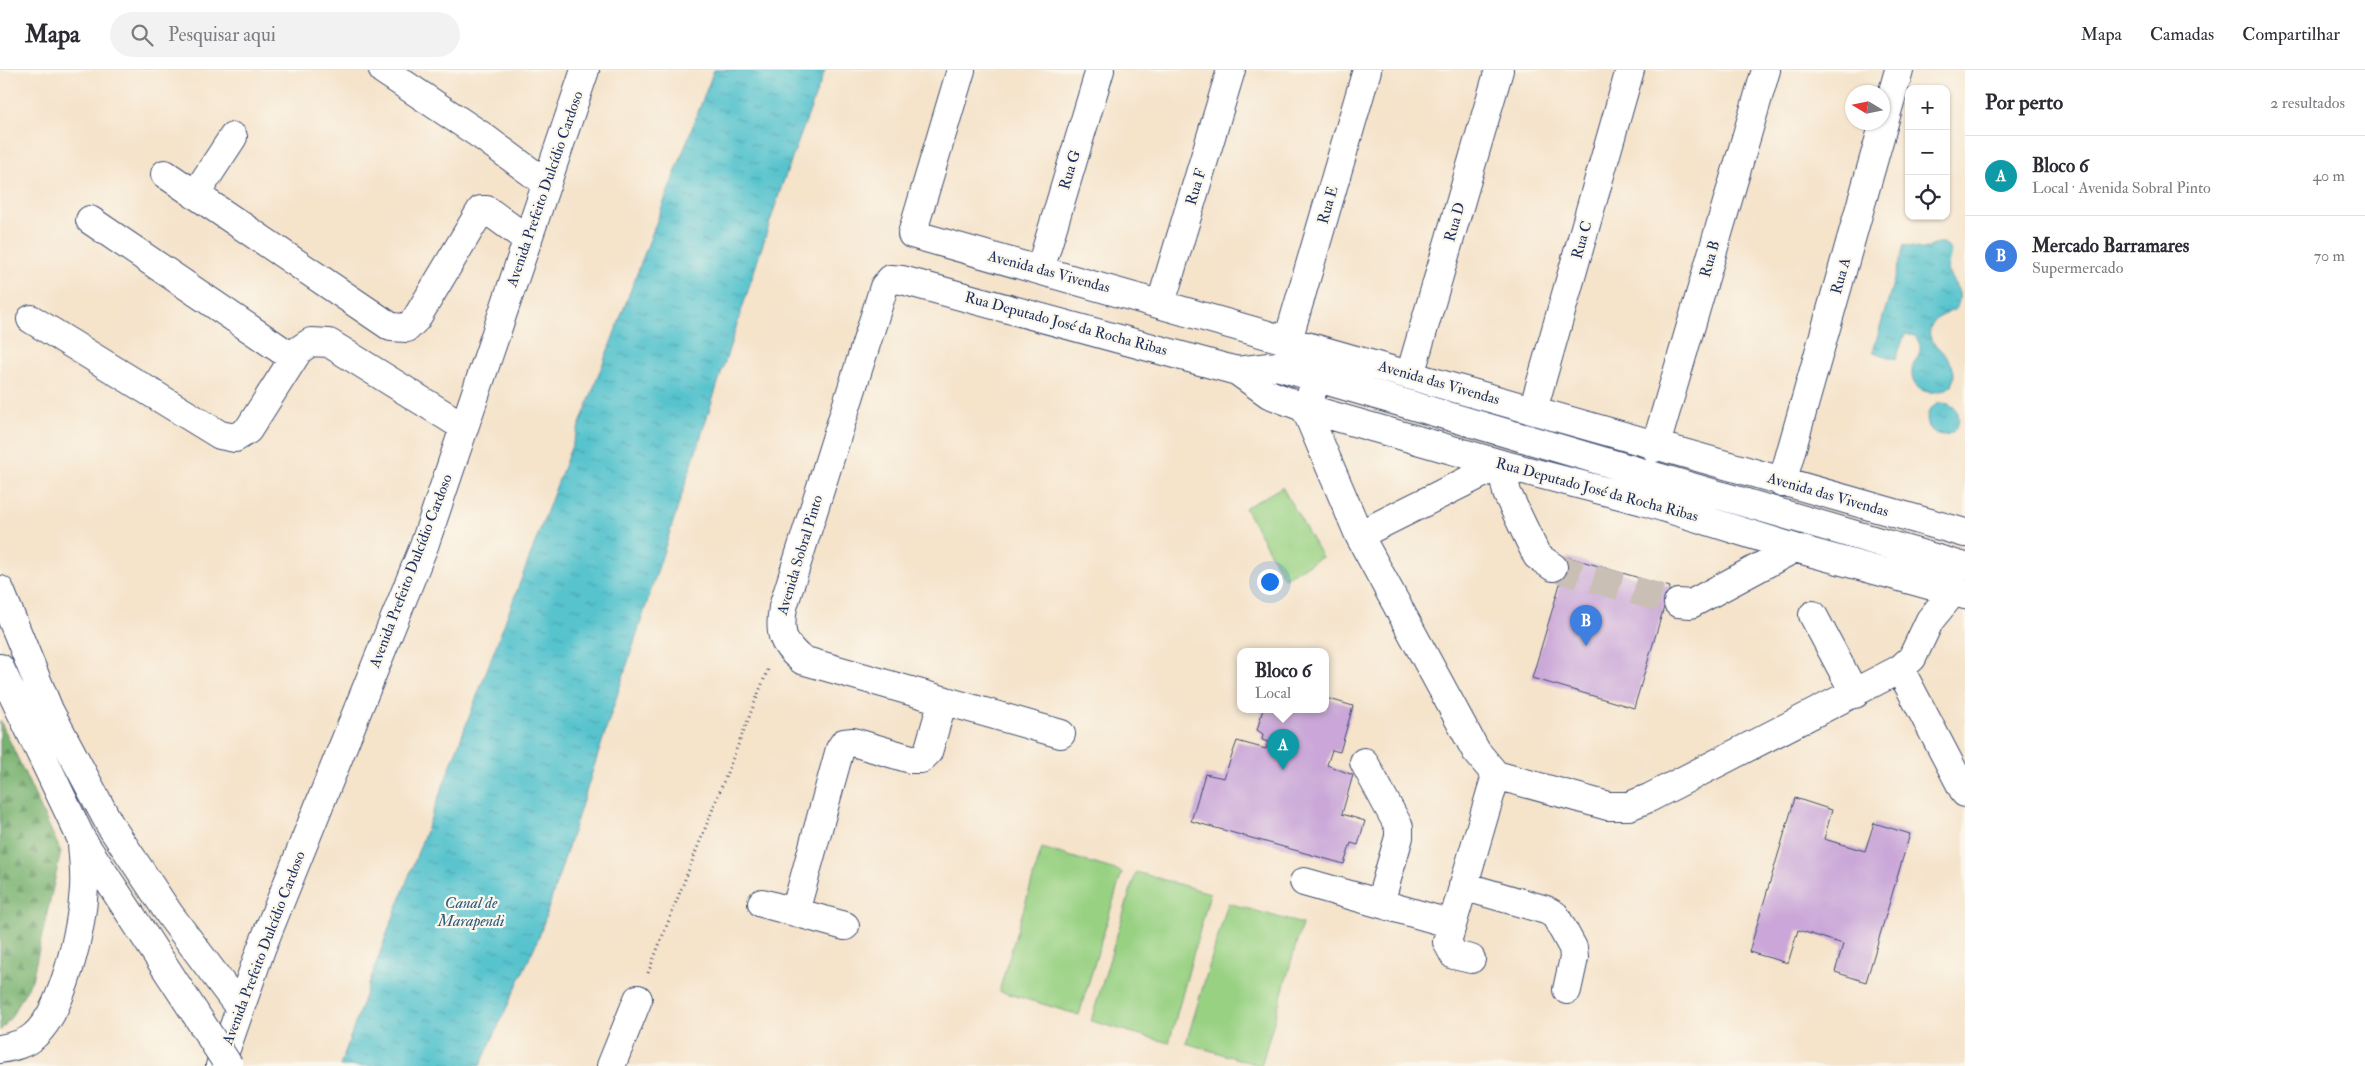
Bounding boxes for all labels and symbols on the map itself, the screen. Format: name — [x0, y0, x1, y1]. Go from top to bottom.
north arrow — [1845, 85, 1890, 130]
street label: Avenida Prefeito Dulcídio Cardoso — [502, 89, 587, 290]
street label: Rua G — [1055, 148, 1085, 192]
street label: Rua F — [1181, 166, 1211, 208]
street label: Rua E — [1314, 184, 1342, 226]
street label: Rua D — [1440, 200, 1470, 244]
street label: Rua C — [1568, 219, 1596, 261]
street label: Rua B — [1696, 238, 1724, 280]
street label: Avenida das Vivendas — [985, 246, 1112, 297]
street label: Rua A — [1827, 255, 1855, 296]
street label: Rua Deputado José da Rocha Ribas — [962, 288, 1169, 361]
street label: Avenida das Vivendas — [1375, 356, 1502, 409]
street label: Rua Deputado José da Rocha Ribas — [1493, 454, 1700, 527]
street label: Avenida das Vivendas — [1764, 468, 1891, 521]
street label: Avenida Prefeito Dulcídio Cardoso — [365, 472, 457, 671]
street label: Avenida Sobral Pinto — [772, 493, 827, 618]
your location — [1257, 569, 1283, 595]
pin: B — [1570, 605, 1602, 646]
pin: A — [1267, 729, 1299, 770]
street label: Avenida Prefeito Dulcídio Cardoso — [218, 849, 310, 1048]
water label: Canal de Marapendi — [437, 893, 505, 931]

